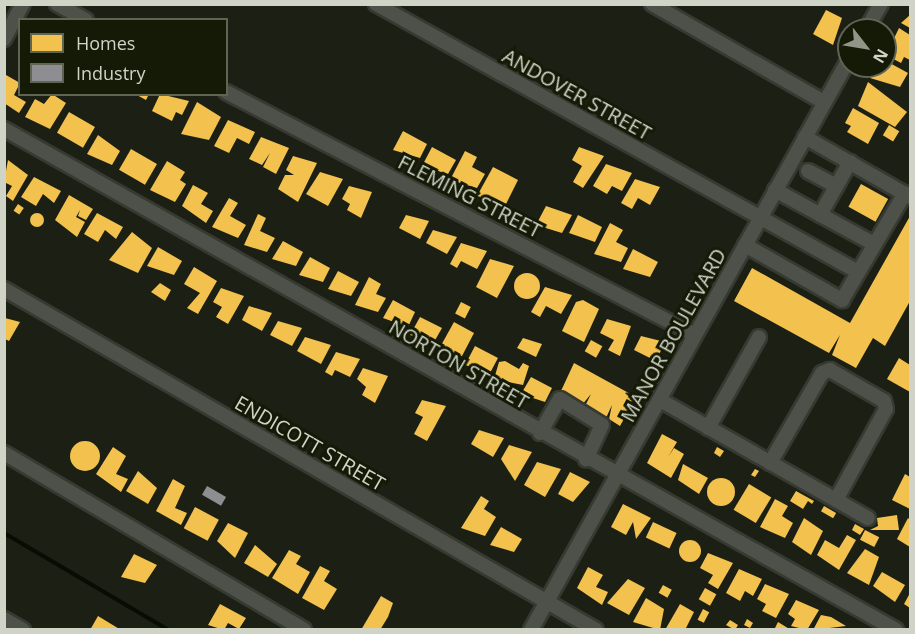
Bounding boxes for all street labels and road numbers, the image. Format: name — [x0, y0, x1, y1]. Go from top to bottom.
street label: ANDOVER STREET — [499, 43, 655, 145]
street label: FLEMING STREET — [394, 149, 546, 243]
street label: MANOR BOULEVARD — [615, 244, 731, 426]
street label: NORTON STREET — [385, 314, 533, 414]
street label: ENDICOTT STREET — [231, 390, 389, 496]

